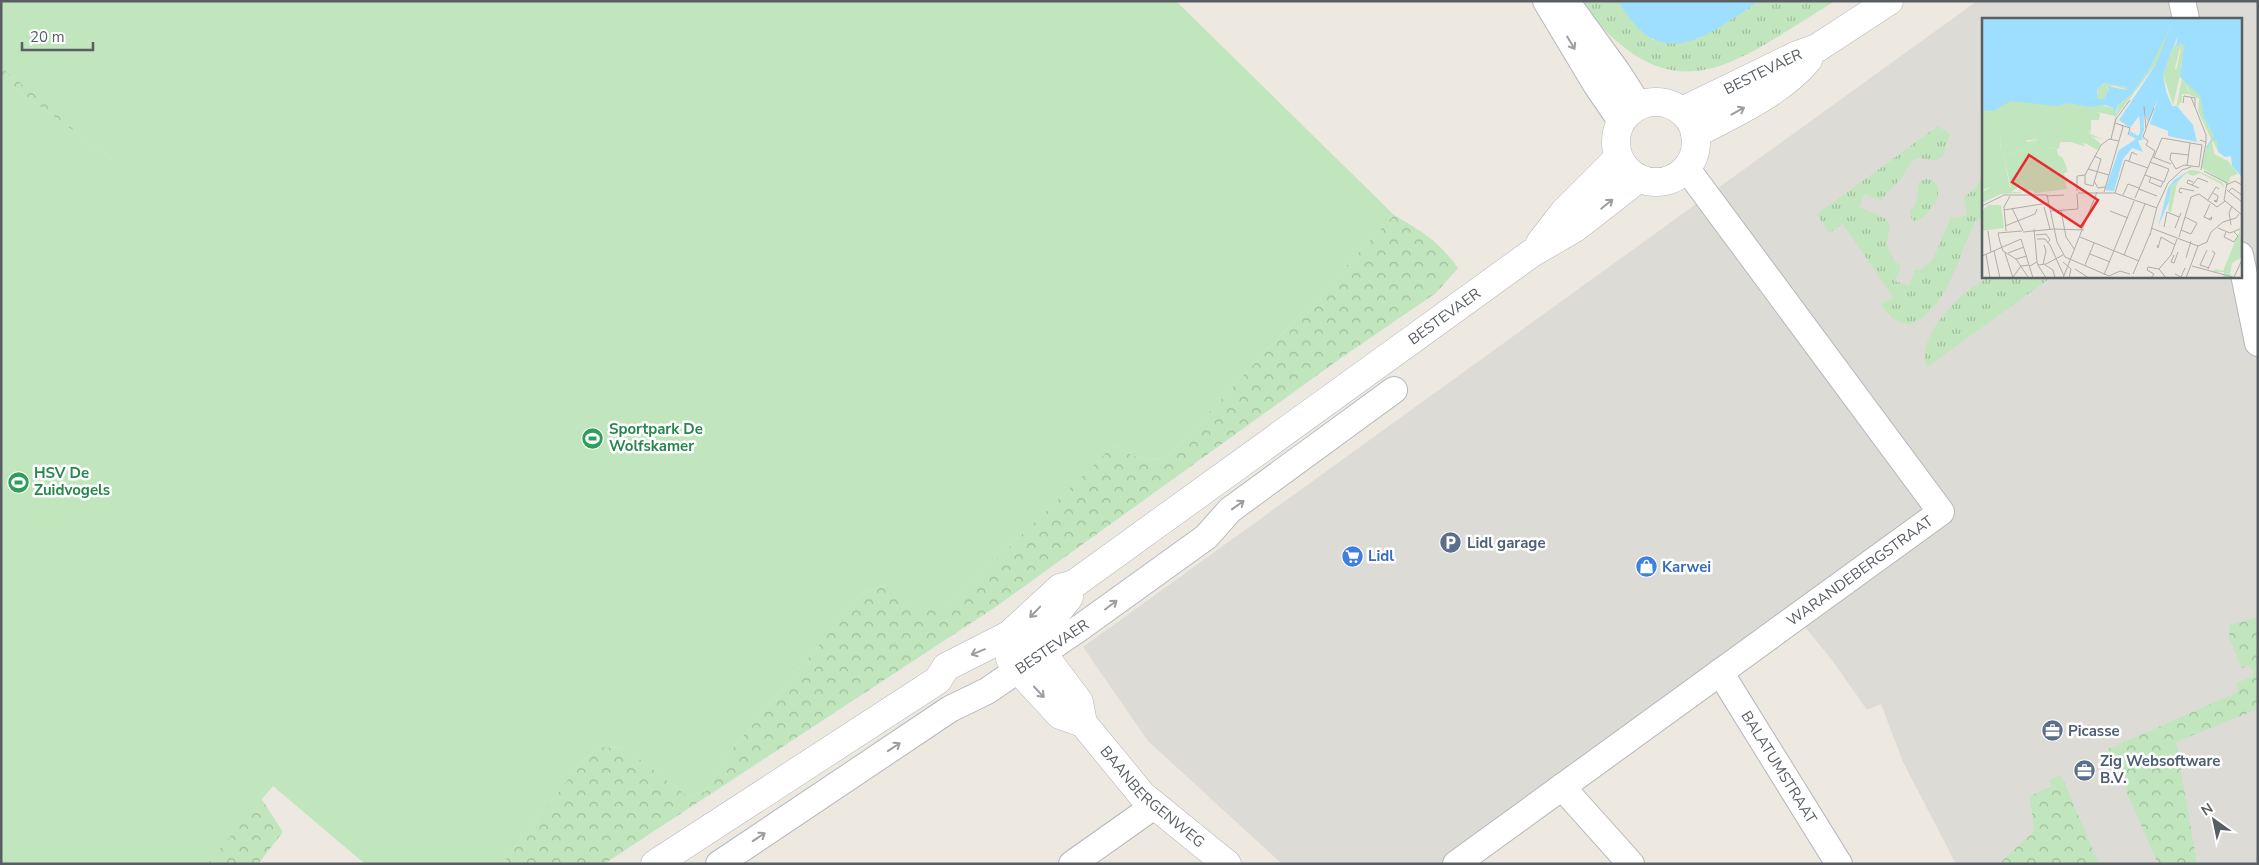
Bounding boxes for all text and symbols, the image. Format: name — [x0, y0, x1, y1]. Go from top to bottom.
inset map — [1982, 18, 2242, 278]
scale bar — [22, 20, 94, 52]
text: 20 m — [30, 27, 65, 47]
one-way arrow — [1567, 36, 1577, 50]
street label: BESTEVAER — [1720, 44, 1805, 99]
one-way arrow — [1730, 106, 1745, 116]
one-way arrow — [1600, 199, 1613, 210]
street label: BESTEVAER — [1404, 283, 1485, 349]
place label: Sportpark De Wolfskamer — [609, 419, 703, 456]
sports icon: Sportpark De Wolfskamer — [581, 426, 605, 450]
place label: HSV De Zuidvogels — [34, 463, 110, 500]
sports icon: HSV De Zuidvogels — [6, 470, 30, 494]
one-way arrow — [1231, 500, 1245, 510]
street label: WARANDEBERGSTRAAT — [1783, 511, 1937, 631]
parking icon: Lidl garage — [1439, 531, 1463, 555]
place label: Lidl garage — [1467, 533, 1546, 553]
supermarket icon: Lidl — [1340, 544, 1364, 568]
place label: Lidl — [1368, 546, 1394, 566]
shop icon: Karwei — [1634, 555, 1658, 579]
place label: Karwei — [1662, 557, 1711, 577]
one-way arrow — [1104, 600, 1118, 610]
one-way arrow — [1029, 606, 1041, 618]
street label: BESTEVAER — [1011, 615, 1093, 679]
one-way arrow — [971, 647, 986, 657]
one-way arrow — [1033, 686, 1045, 699]
street label: BALATUMSTRAAT — [1737, 707, 1822, 827]
office icon: Picasse — [2040, 719, 2064, 743]
place label: Picasse — [2068, 721, 2120, 741]
one-way arrow — [887, 742, 901, 752]
street label: BAANBERGENWEG — [1096, 742, 1209, 852]
place label: Zig Websoftware B.V. — [2100, 751, 2220, 788]
office icon: Zig Websoftware B.V. — [2072, 758, 2096, 782]
north arrow — [2189, 795, 2239, 845]
text: N — [2198, 799, 2217, 820]
one-way arrow — [752, 832, 766, 842]

